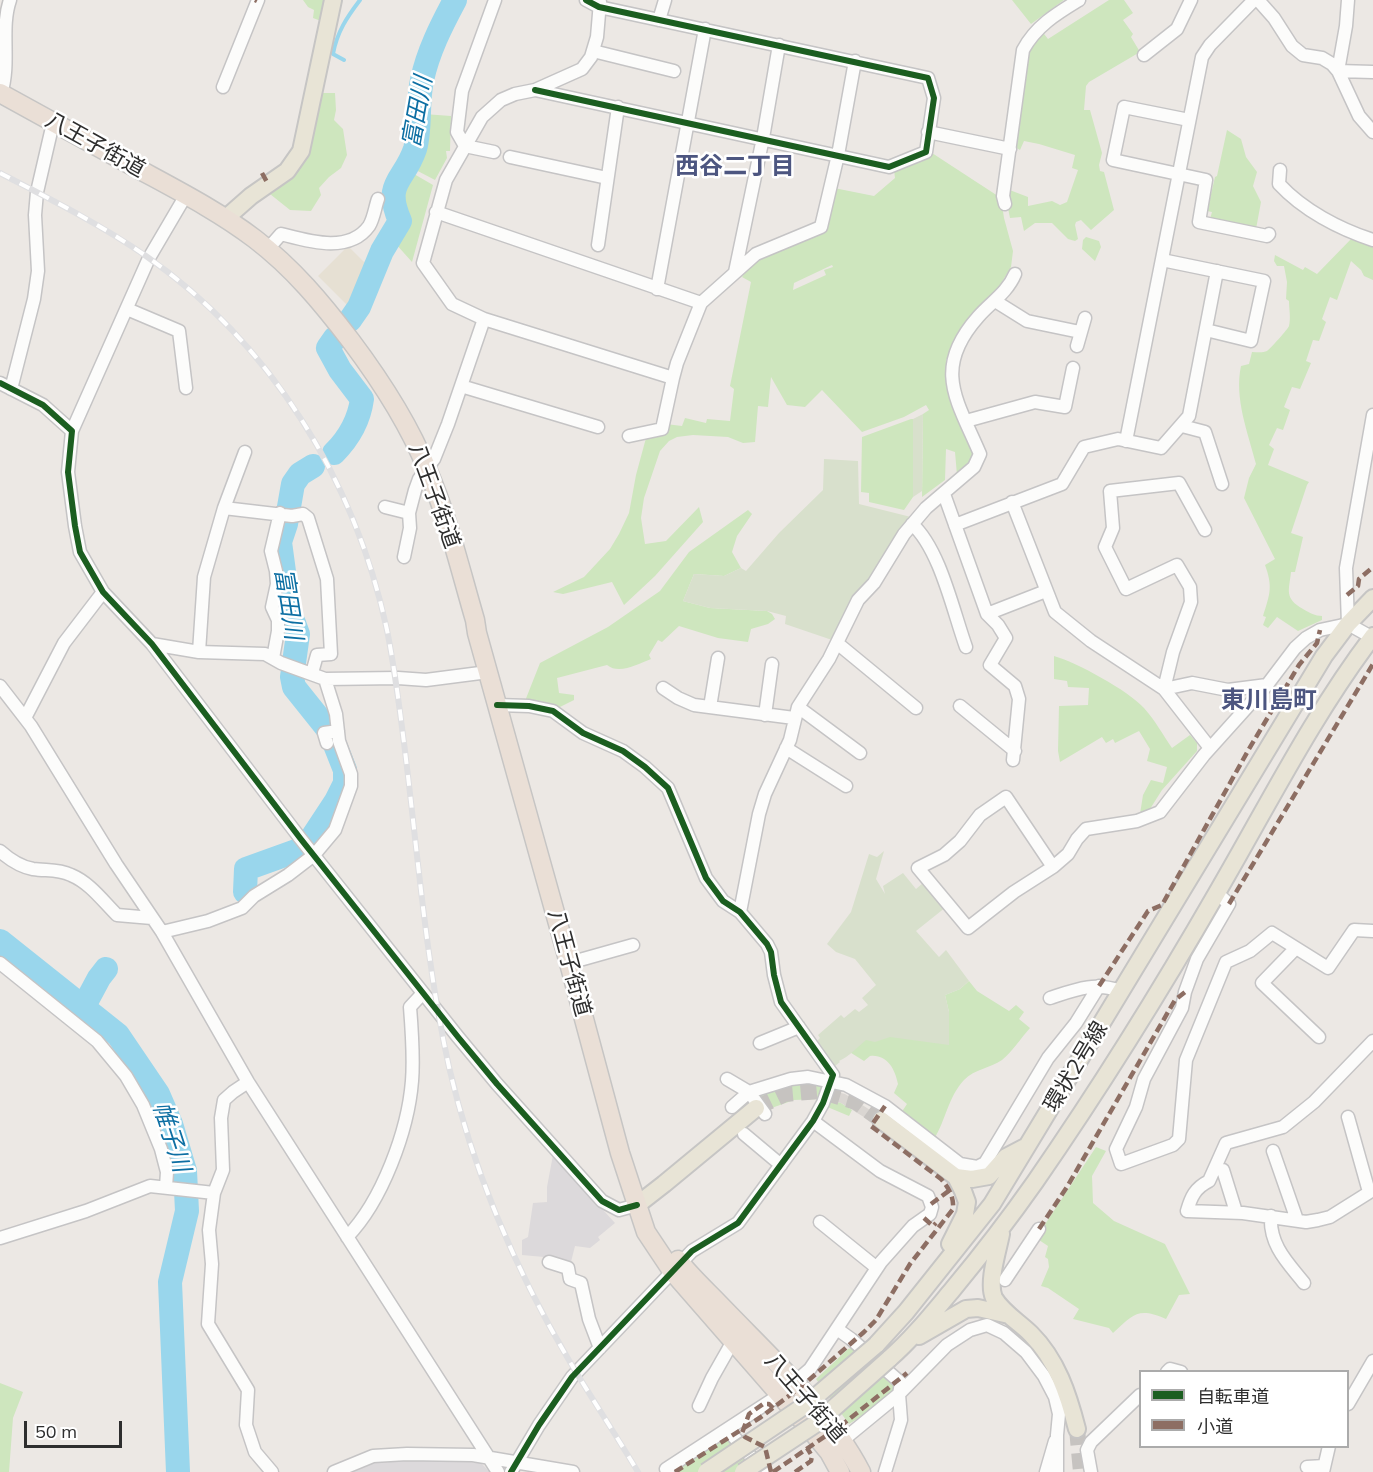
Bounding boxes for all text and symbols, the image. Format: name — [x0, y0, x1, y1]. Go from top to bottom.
water label: 富田川 — [398, 74, 438, 150]
street label: 八王子街道 — [40, 107, 150, 183]
district label: 西谷二丁目 — [675, 153, 795, 181]
street label: 八王子街道 — [403, 440, 465, 552]
water label: 富田川 — [268, 566, 308, 642]
district label: 東川島町 — [1221, 687, 1317, 715]
street label: 八王子街道 — [542, 906, 596, 1020]
street label: 環状2号線 — [1039, 1017, 1113, 1117]
water label: 帷子川 — [146, 1098, 196, 1176]
street label: 八王子街道 — [759, 1348, 851, 1448]
legend — [1139, 1370, 1349, 1448]
text: 自転車道 — [1197, 1385, 1269, 1408]
scale bar — [27, 1409, 124, 1447]
text: 小道 — [1197, 1415, 1233, 1438]
text: 50 m — [35, 1420, 77, 1443]

